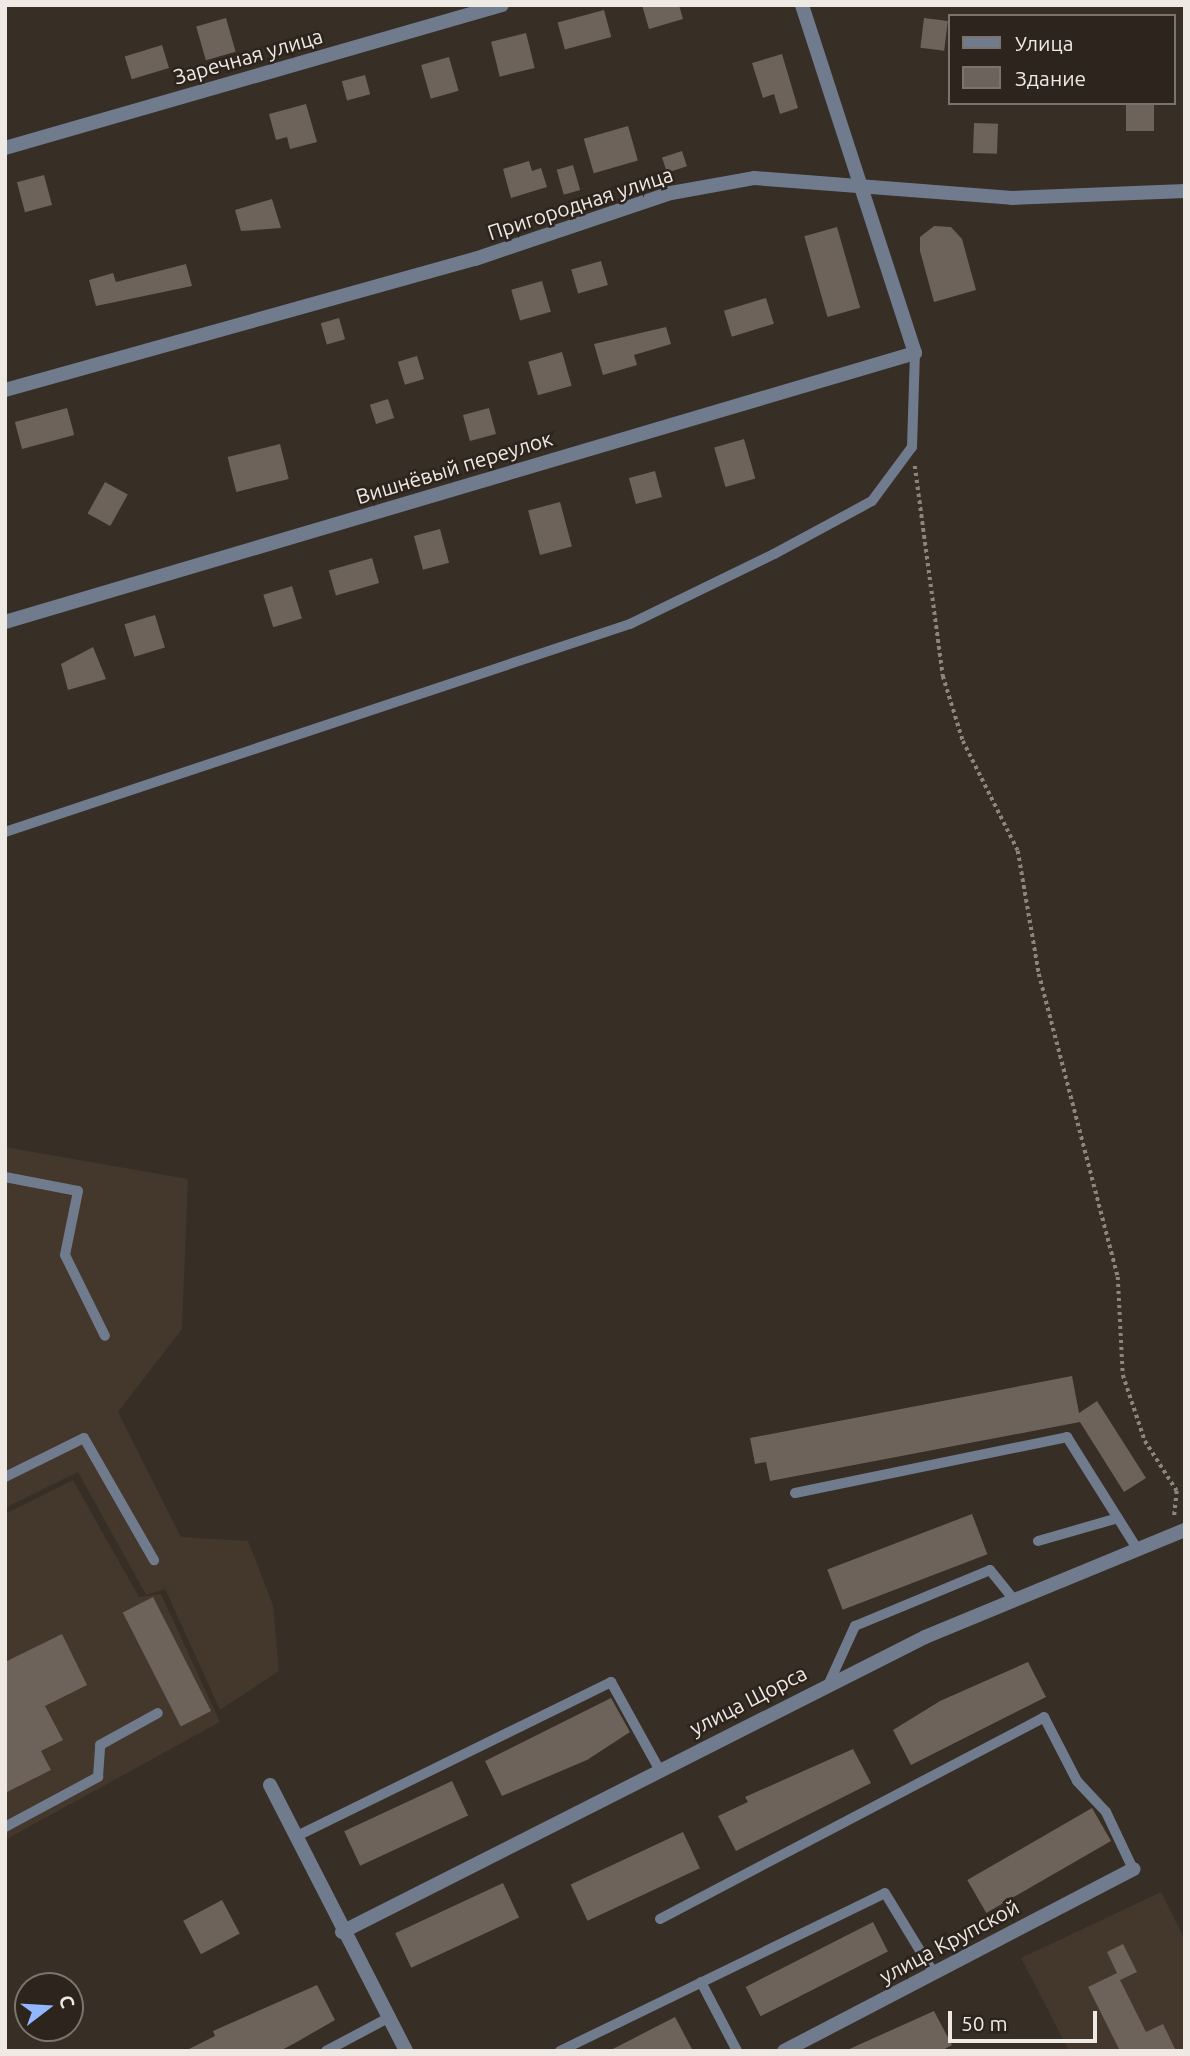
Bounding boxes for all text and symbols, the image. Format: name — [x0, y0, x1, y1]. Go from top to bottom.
legend — [948, 14, 1176, 105]
street label: Заречная улица — [170, 23, 326, 89]
text: Улица — [1015, 31, 1073, 55]
text: Здание — [1015, 66, 1086, 90]
street label: Пригородная улица — [484, 161, 676, 245]
street label: Вишнёвый переулок — [353, 425, 555, 509]
street label: улица Щорса — [685, 1660, 811, 1740]
street label: улица Крупской — [875, 1894, 1023, 1988]
north arrow — [14, 1972, 84, 2042]
text: С — [55, 1992, 79, 2010]
scale bar — [952, 1996, 1101, 2040]
text: 50 m — [961, 2011, 1008, 2035]

